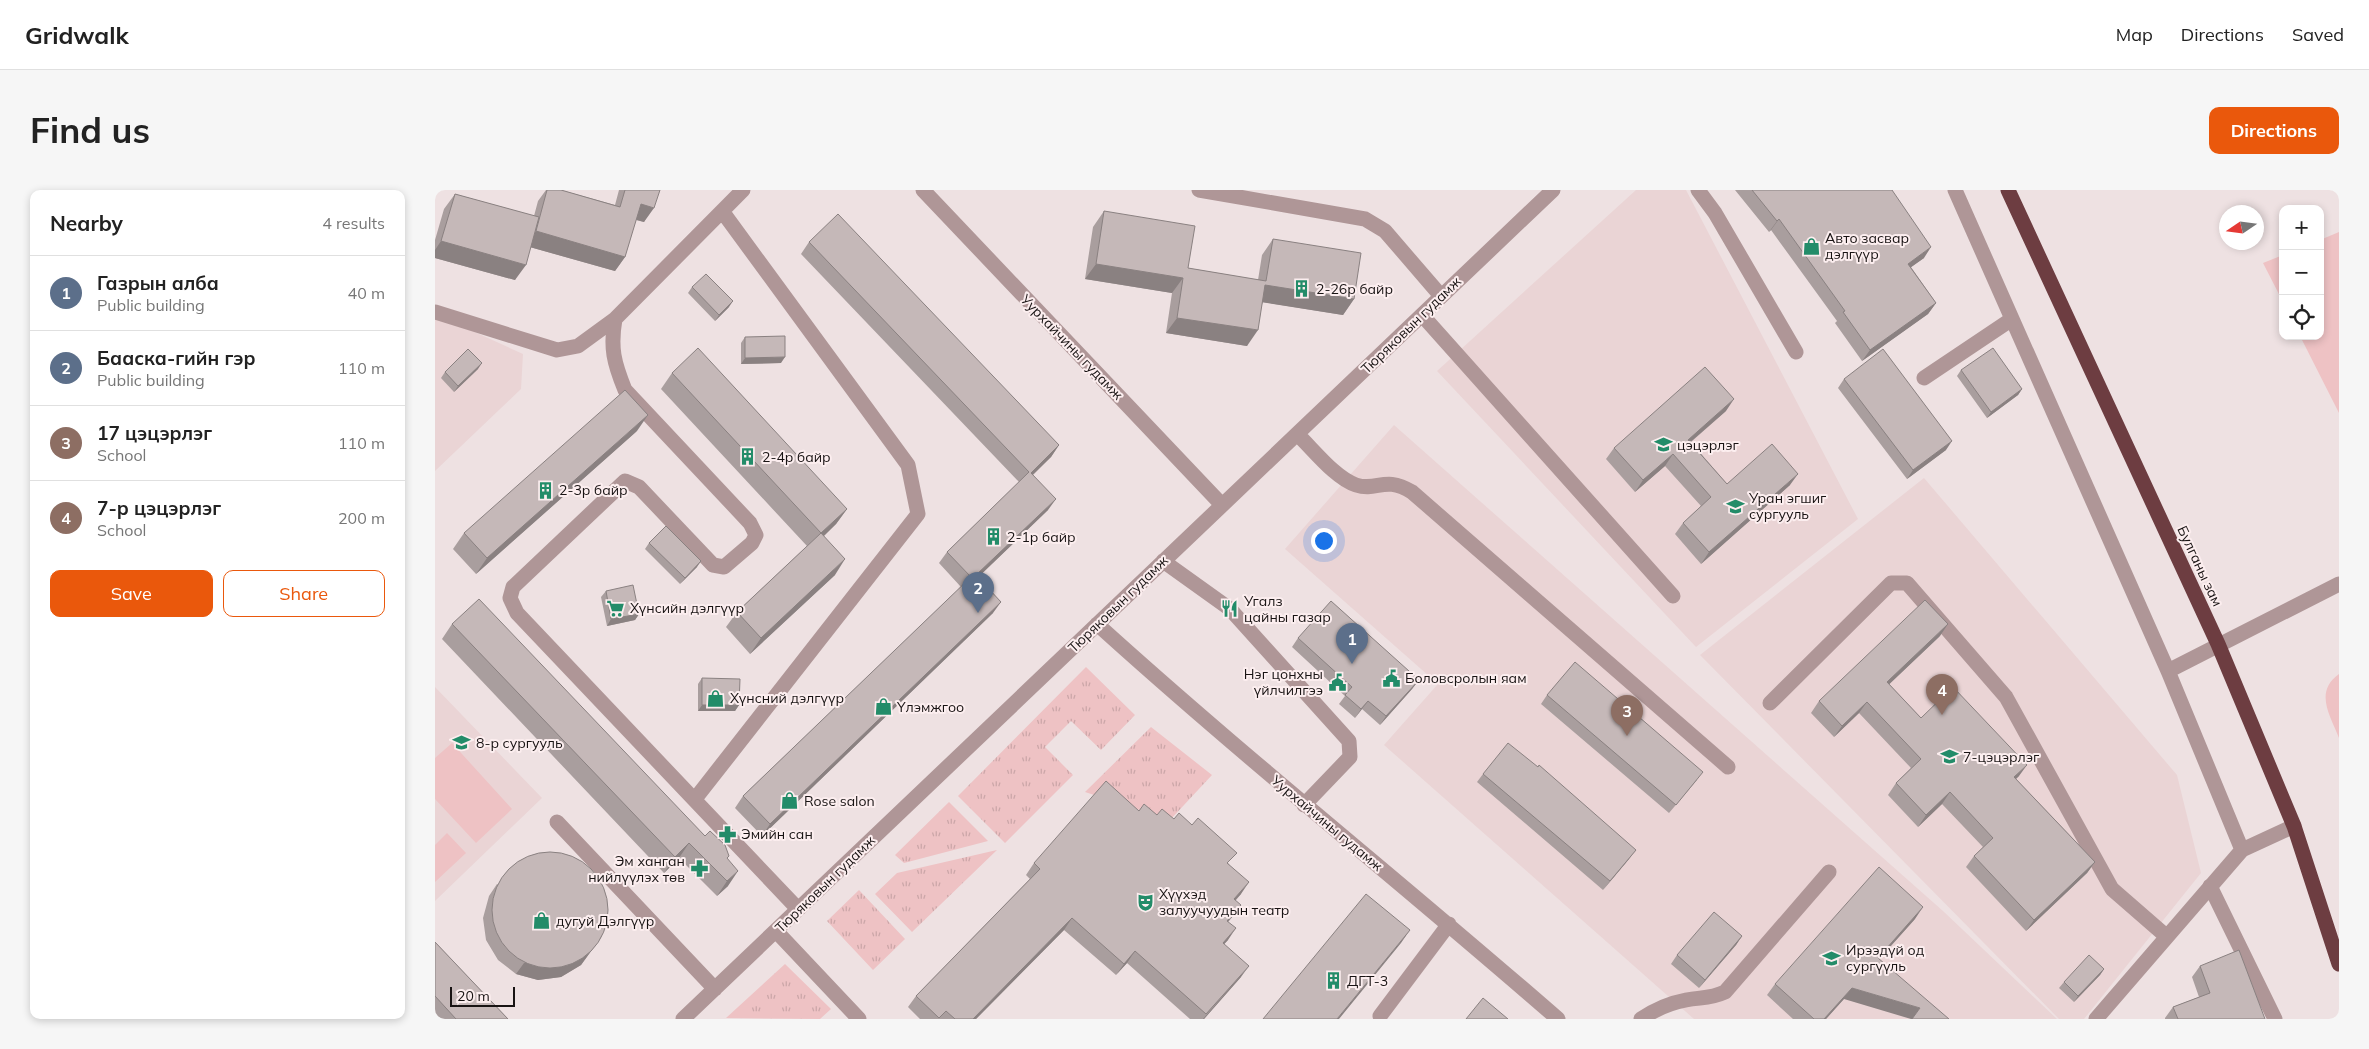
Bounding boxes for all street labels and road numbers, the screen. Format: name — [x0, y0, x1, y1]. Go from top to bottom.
street label: Тюряковын гудамж — [1357, 272, 1465, 377]
street label: Уурхайчины гудамж — [1016, 290, 1127, 404]
street label: Булганы зам — [2173, 523, 2227, 609]
street label: Тюряковын гудамж — [1064, 551, 1172, 656]
street label: Уурхайчины гудамж — [1267, 771, 1387, 875]
street label: Тюряковын гудамж — [771, 831, 879, 936]

